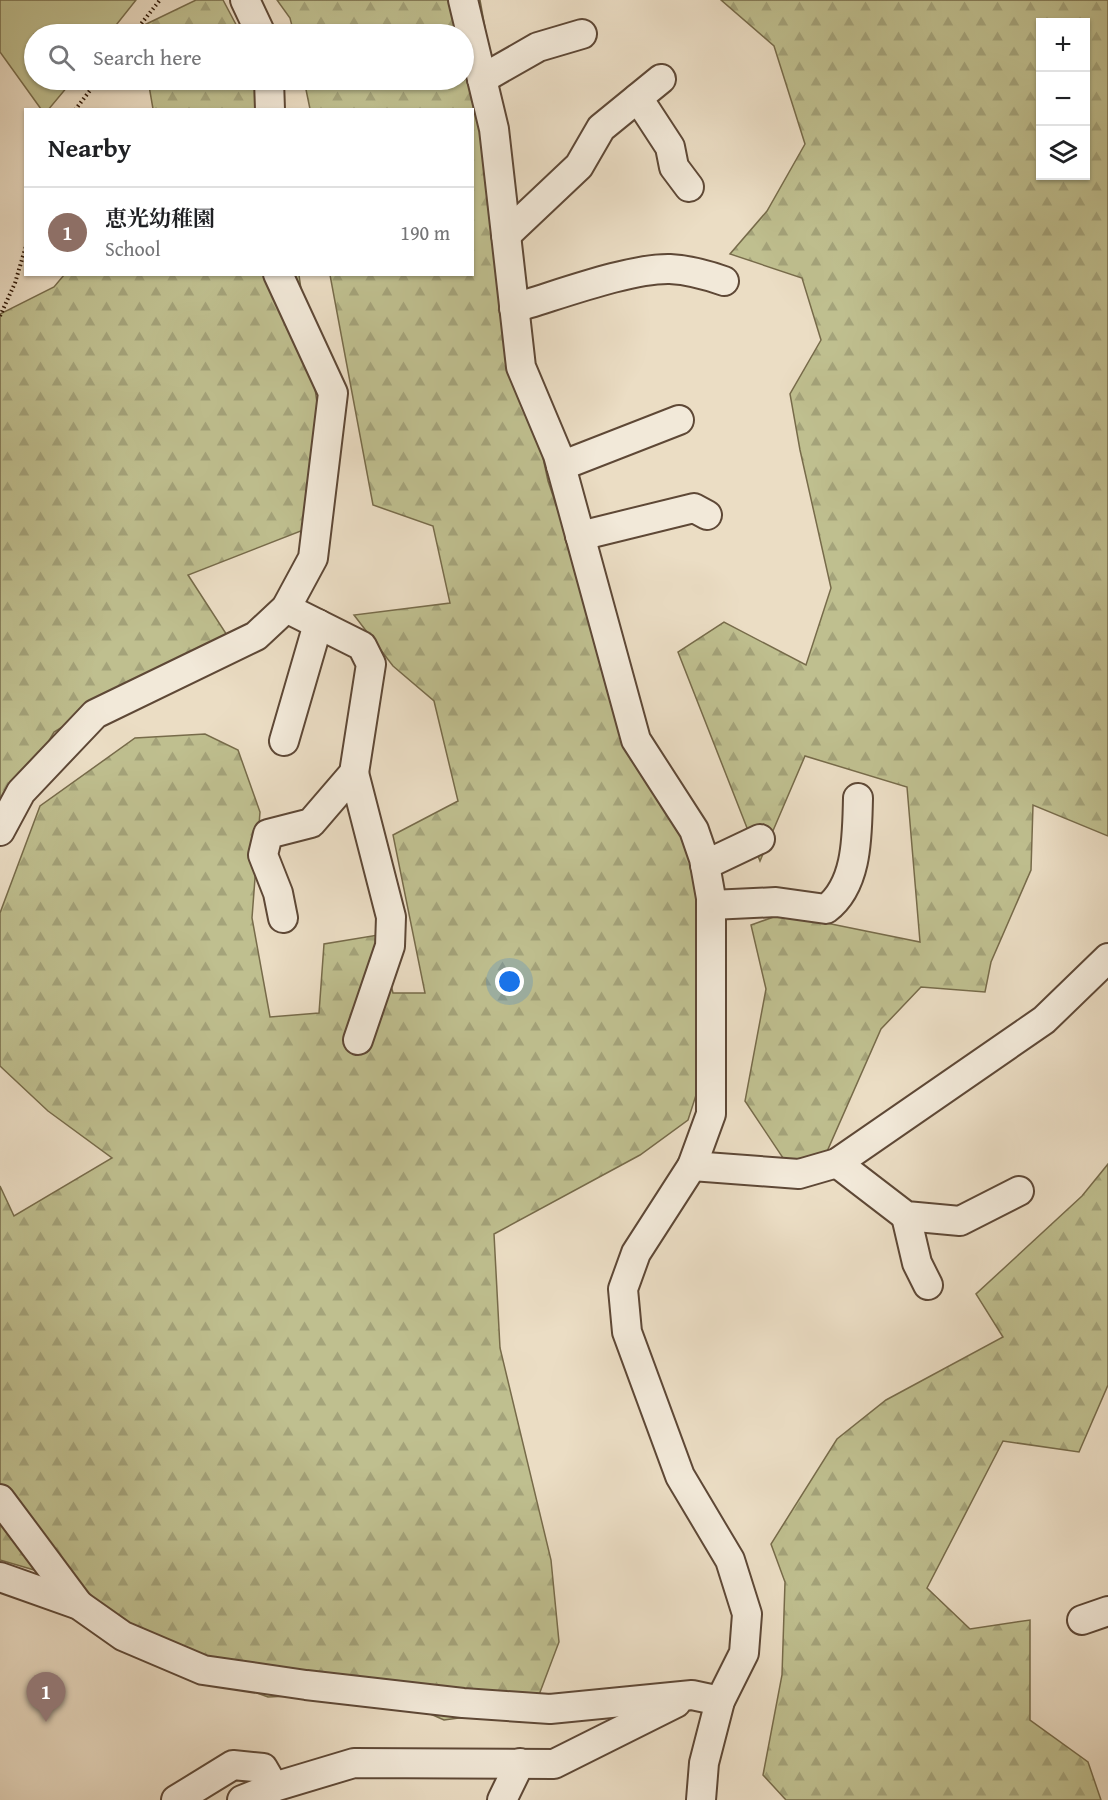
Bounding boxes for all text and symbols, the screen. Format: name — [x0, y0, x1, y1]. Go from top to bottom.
map controls — [1036, 18, 1090, 180]
button: + — [1036, 18, 1090, 72]
search box — [24, 24, 474, 90]
icon: search — [45, 41, 78, 74]
text: Search here — [93, 41, 202, 73]
button: − — [1036, 72, 1090, 126]
button: layers — [1036, 126, 1090, 180]
text: Nearby — [48, 128, 131, 167]
text: 恵光幼稚園 — [105, 202, 215, 234]
text: 1 — [62, 218, 73, 247]
text: 190 m — [400, 218, 450, 247]
text: School — [105, 234, 161, 263]
your location — [495, 967, 524, 996]
pin: 1 — [26, 1672, 66, 1722]

